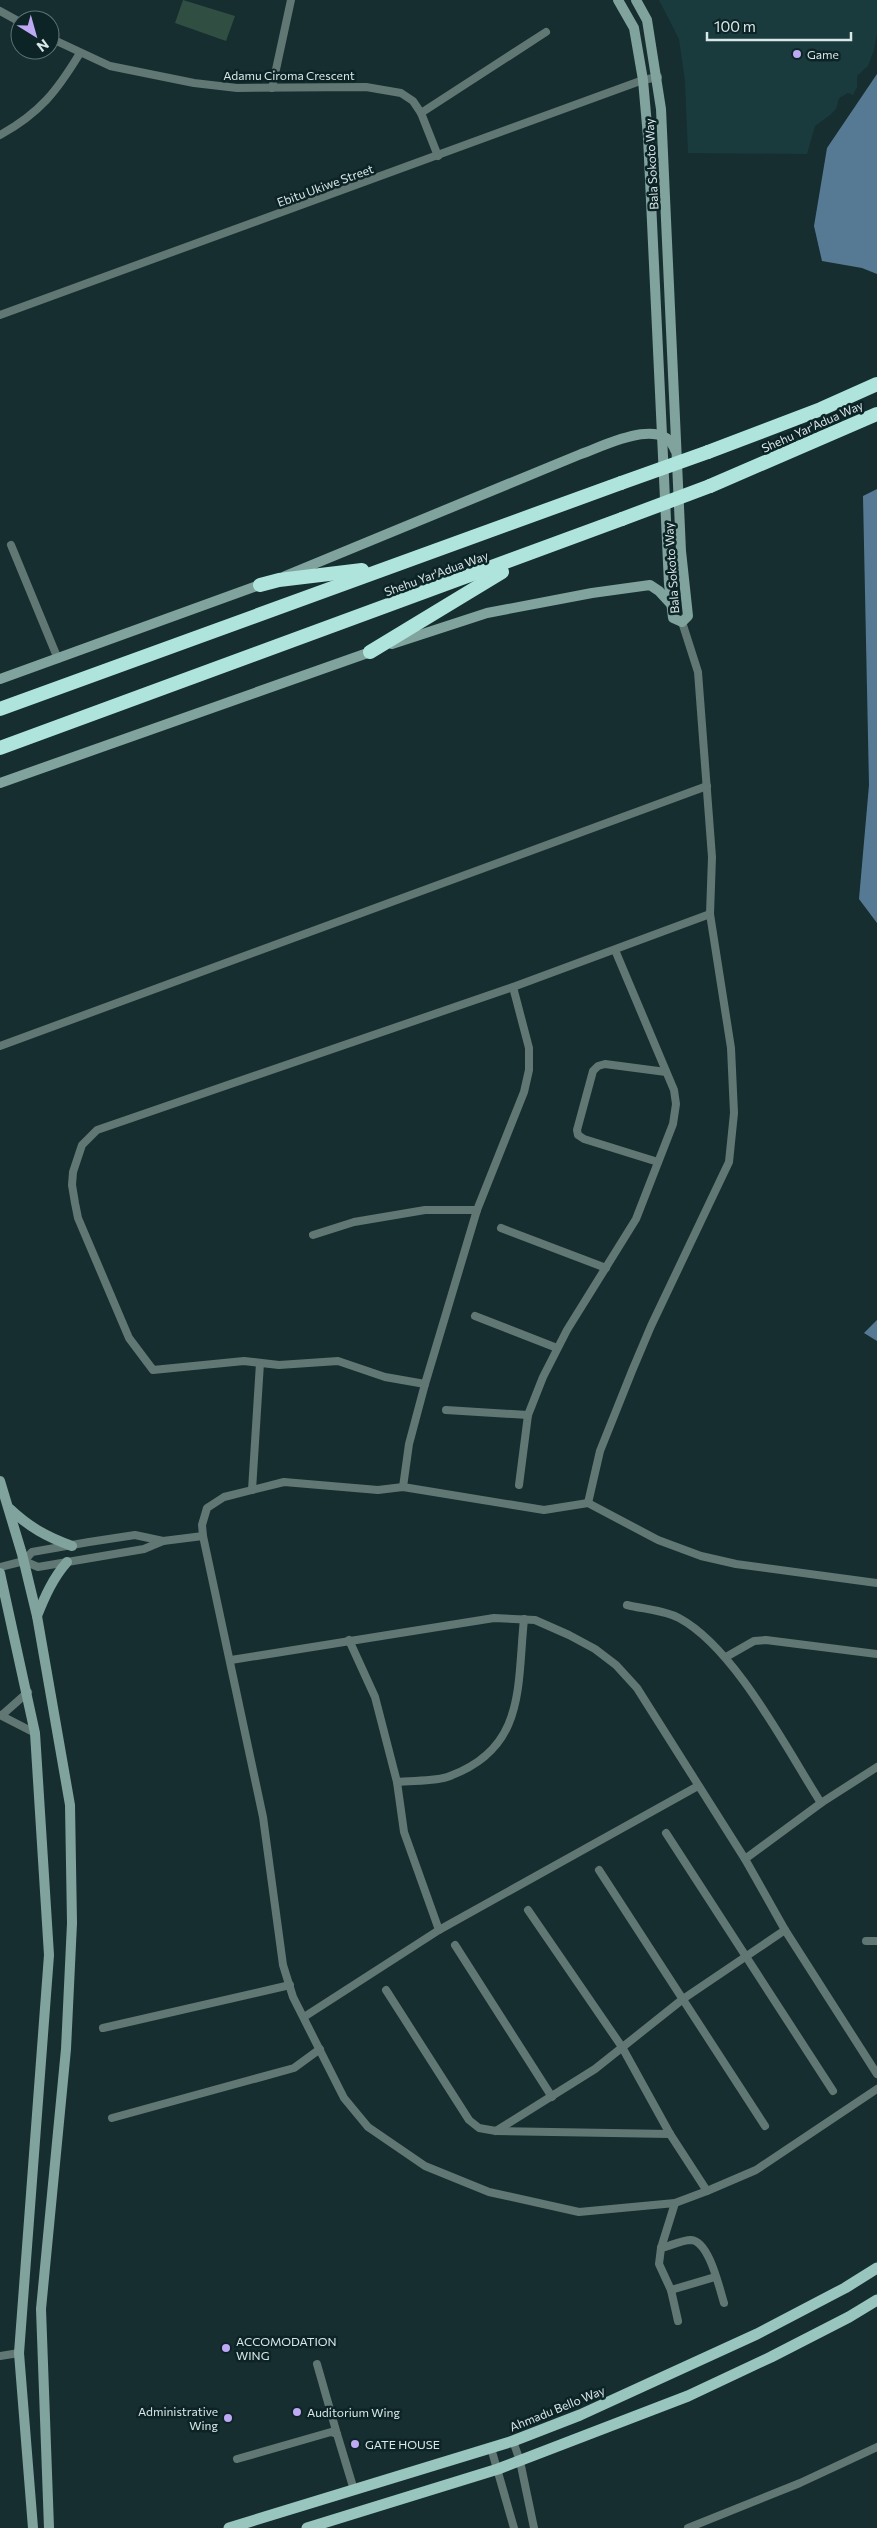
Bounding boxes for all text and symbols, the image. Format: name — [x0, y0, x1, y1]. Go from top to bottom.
north arrow — [10, 10, 60, 60]
scale bar — [707, 10, 851, 42]
text: 100 m — [714, 17, 756, 35]
text: N — [34, 36, 52, 56]
place label: Game — [807, 47, 839, 61]
marker: Game — [791, 48, 803, 60]
street label: Adamu Ciroma Crescent — [223, 68, 355, 82]
street label: Bala Sokoto Way — [642, 118, 660, 210]
street label: Ebitu Ukiwe Street — [275, 161, 375, 209]
street label: Shehu Yar'Adua Way — [759, 397, 865, 455]
street label: Bala Sokoto Way — [661, 522, 681, 614]
street label: Shehu Yar'Adua Way — [382, 548, 490, 598]
place label: ACCOMODATION WING — [236, 2334, 337, 2362]
marker: ACCOMODATION WING — [220, 2342, 232, 2354]
street label: Ahmadu Bello Way — [507, 2383, 607, 2433]
place label: Administrative Wing — [138, 2404, 218, 2432]
place label: Auditorium Wing — [307, 2405, 400, 2419]
marker: Auditorium Wing — [291, 2406, 303, 2418]
marker: Administrative Wing — [222, 2412, 234, 2424]
place label: GATE HOUSE — [365, 2437, 440, 2451]
marker: GATE HOUSE — [349, 2438, 361, 2450]

